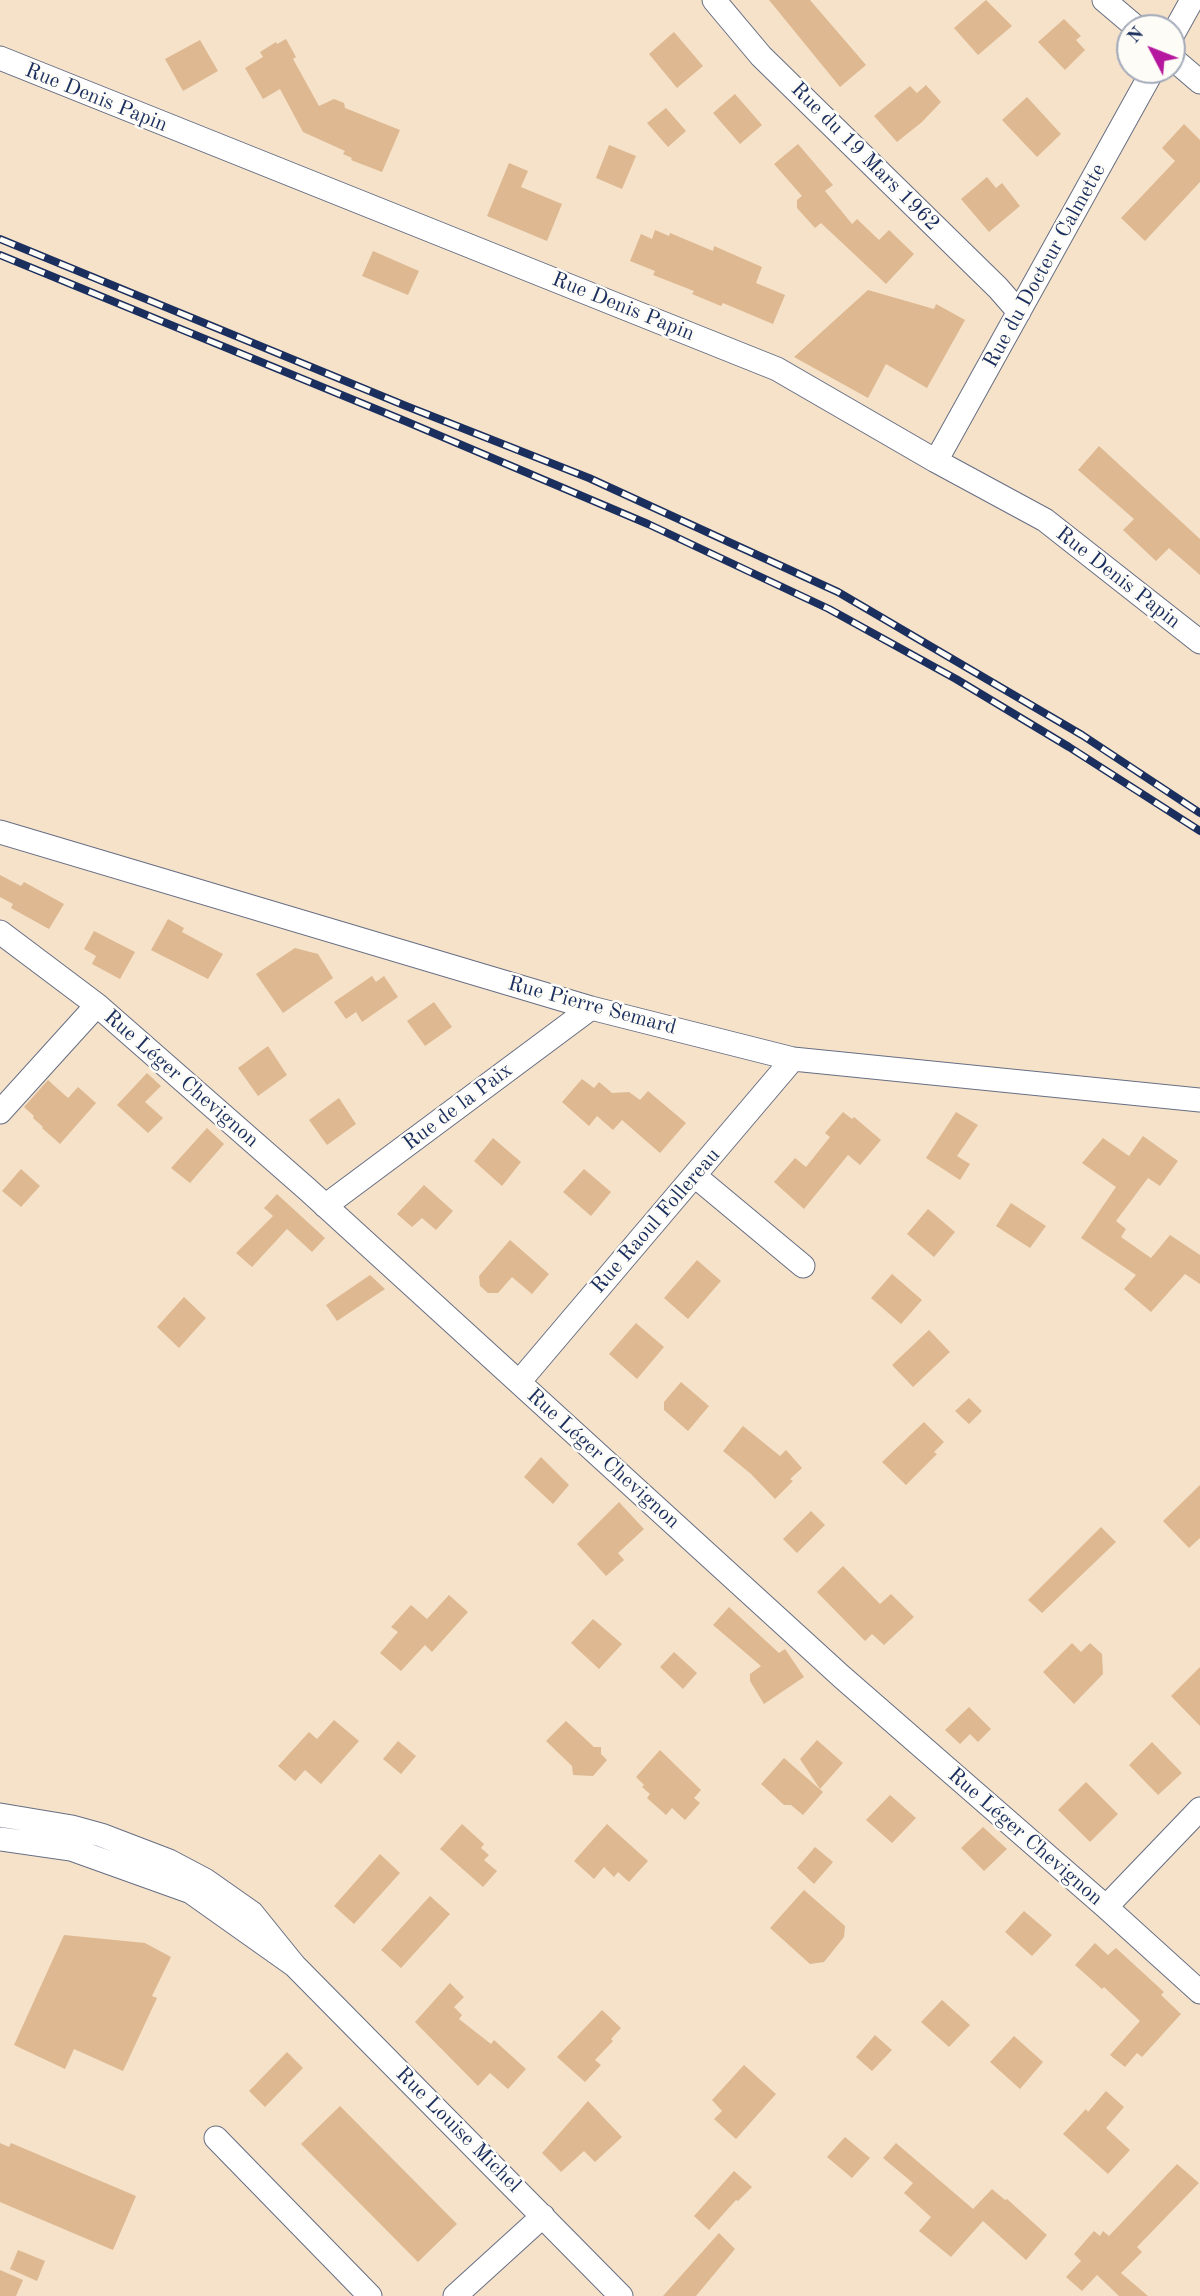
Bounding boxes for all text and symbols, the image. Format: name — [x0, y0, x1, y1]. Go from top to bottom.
north arrow — [1116, 14, 1186, 84]
text: N — [1125, 24, 1148, 48]
street label: Rue Denis Papin — [21, 58, 171, 138]
street label: Rue du 19 Mars 1962 — [785, 77, 945, 237]
street label: Rue du Docteur Calmette — [978, 160, 1112, 372]
street label: Rue Denis Papin — [548, 267, 698, 347]
street label: Rue Denis Papin — [1051, 521, 1185, 635]
street label: Rue Pierre Semard — [505, 971, 679, 1041]
street label: Rue Léger Chevignon — [98, 1005, 264, 1153]
street label: Rue de la Paix — [398, 1058, 518, 1156]
street label: Rue Raoul Follereau — [586, 1143, 726, 1299]
street label: Rue Léger Chevignon — [521, 1384, 685, 1534]
street label: Rue Léger Chevignon — [942, 1763, 1108, 1911]
street label: Rue Louise Michel — [390, 2062, 526, 2198]

